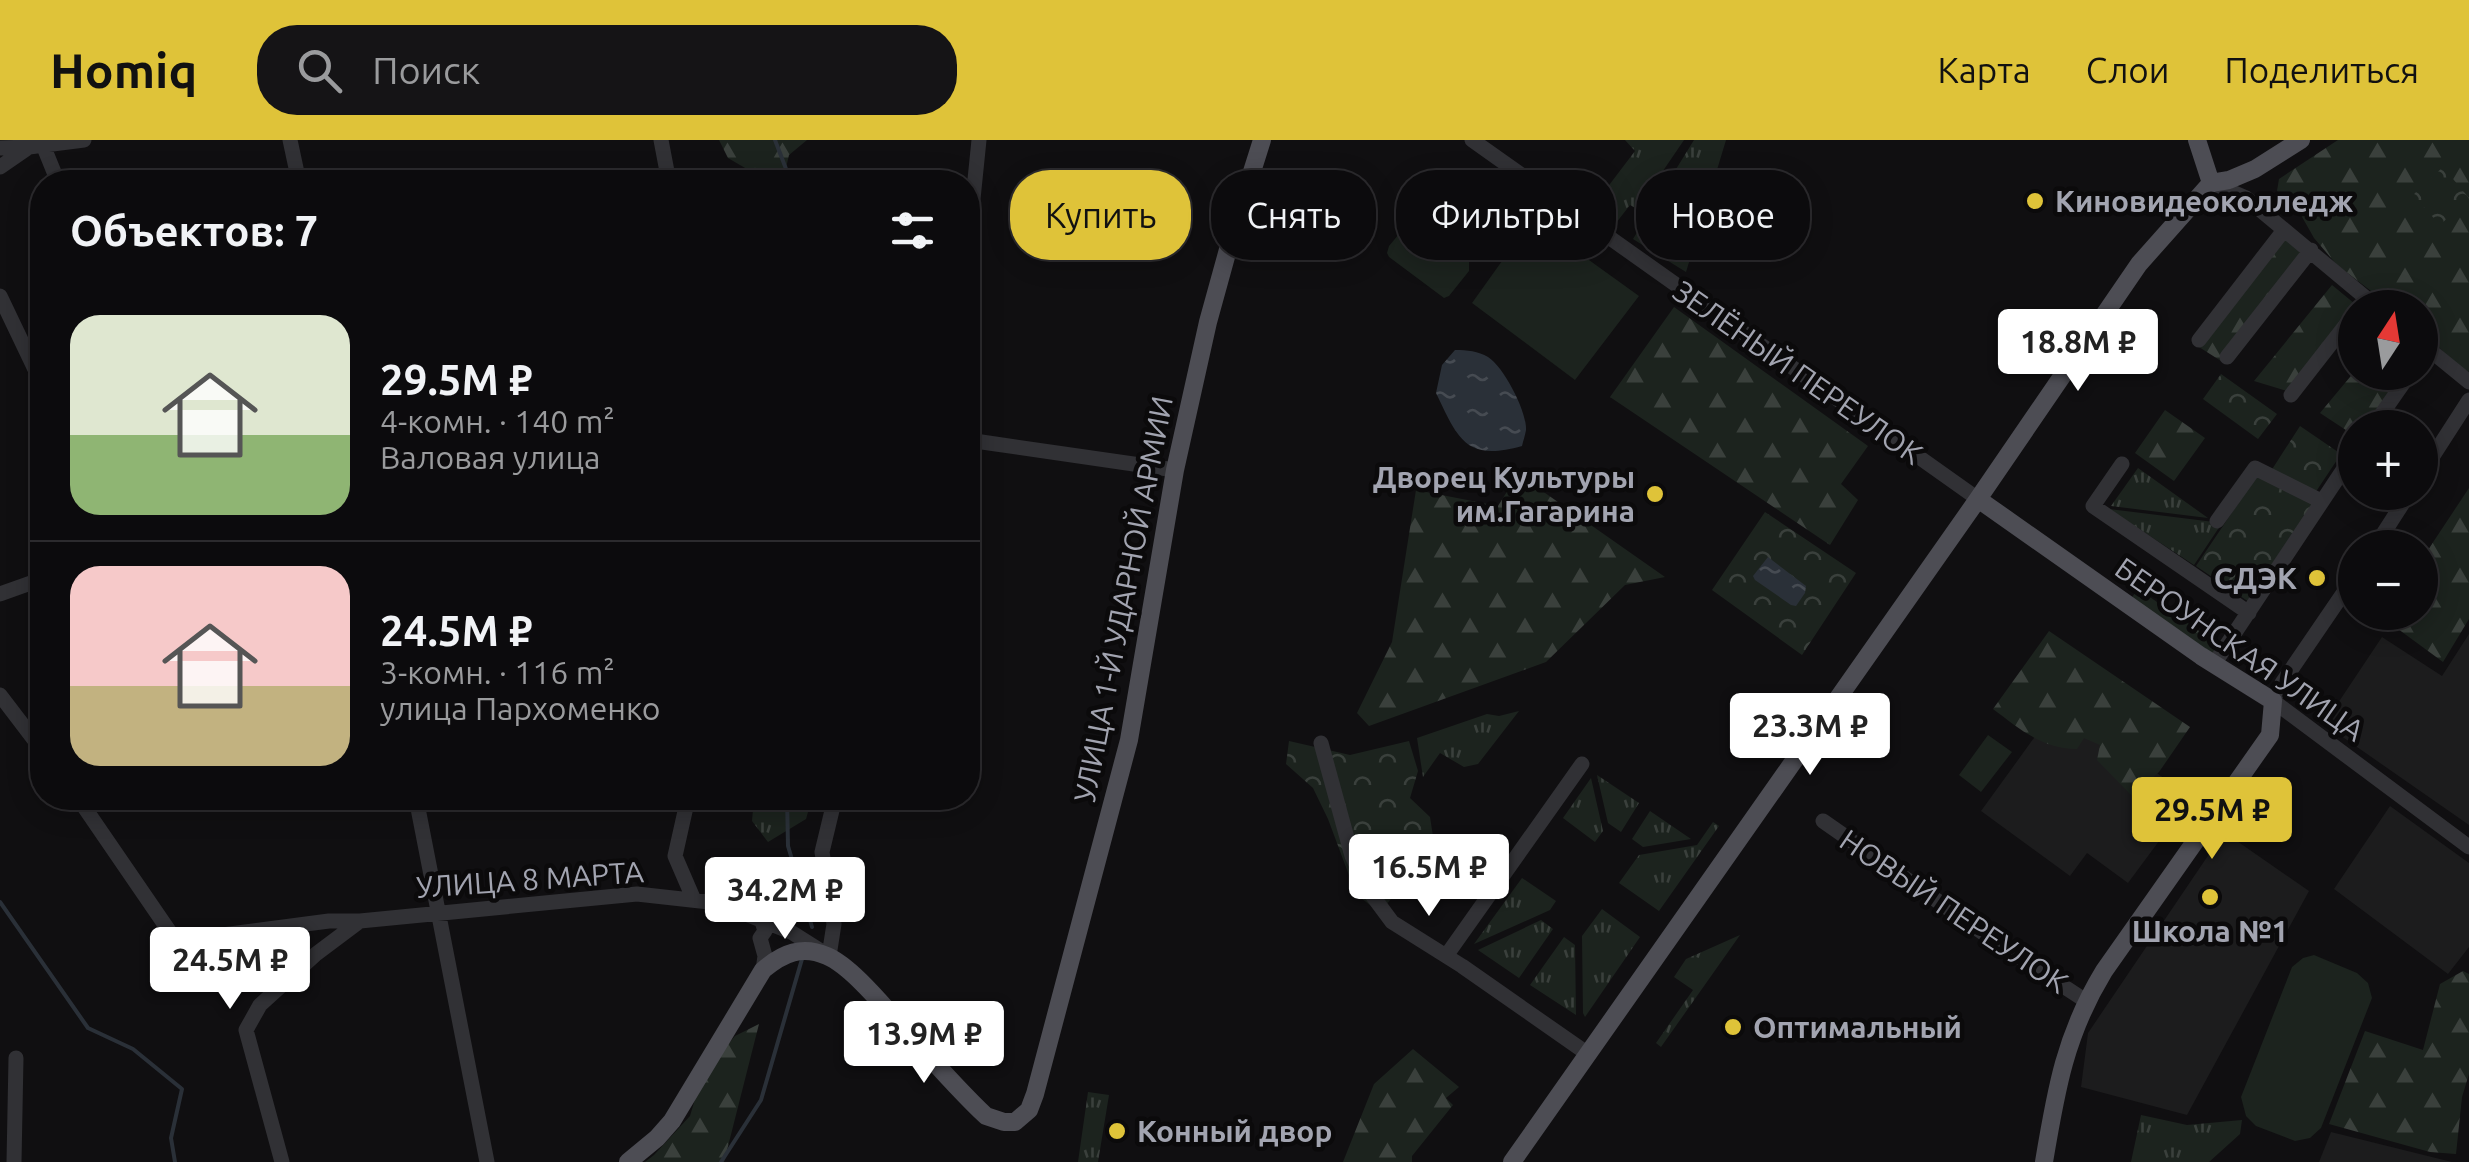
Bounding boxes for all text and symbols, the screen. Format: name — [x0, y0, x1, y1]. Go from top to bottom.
search box — [257, 25, 957, 115]
text: Homiq — [50, 43, 197, 97]
icon: search — [292, 43, 347, 98]
text: Поиск — [372, 49, 480, 91]
text: Карта — [1937, 50, 2031, 90]
text: Слои — [2086, 50, 2170, 90]
text: Поделиться — [2225, 50, 2419, 90]
chip: Купить — [1010, 170, 1191, 260]
chip: Снять — [1211, 170, 1376, 260]
chip: Фильтры — [1396, 170, 1616, 260]
chip: Новое — [1636, 170, 1810, 260]
place label: Киновидеоколледж — [2055, 184, 2354, 218]
marker: Киновидеоколледж — [2024, 190, 2046, 212]
icon: filters — [885, 203, 940, 258]
text: Объектов: 7 — [70, 207, 318, 254]
street label: ЗЕЛЁНЫЙ ПЕРЕУЛОК — [1667, 273, 1929, 471]
north arrow — [2338, 290, 2438, 390]
map controls — [2338, 290, 2438, 630]
pin: 18.8M ₽ — [1986, 309, 2170, 394]
text: 18.8M ₽ — [2020, 323, 2136, 359]
icon: home — [150, 355, 270, 475]
text: 29.5M ₽ — [380, 356, 532, 403]
street label: УЛИЦА 1-Й УДАРНОЙ АРМИИ — [1067, 393, 1179, 805]
text: 4-комн. · 140 m² — [380, 403, 615, 439]
button: + — [2338, 410, 2438, 510]
text: Валовая улица — [380, 439, 600, 475]
place label: Дворец Культуры им.Гагарина — [1373, 460, 1635, 528]
marker: Дворец Культуры им.Гагарина — [1644, 483, 1666, 505]
button: − — [2338, 530, 2438, 630]
street label: БЕРОУНСКАЯ УЛИЦА — [2109, 550, 2371, 748]
place label: СДЭК — [2214, 561, 2297, 595]
marker: СДЭК — [2306, 567, 2328, 589]
icon: home — [150, 606, 270, 726]
text: 24.5M ₽ — [380, 607, 532, 654]
text: 3-комн. · 116 m² — [380, 654, 615, 690]
text: улица Пархоменко — [380, 690, 661, 726]
pin: 23.3M ₽ — [1718, 693, 1902, 778]
text: 23.3M ₽ — [1752, 707, 1868, 743]
pin: 29.5M ₽ — [2120, 777, 2304, 862]
text: 29.5M ₽ — [2154, 791, 2270, 827]
street label: НОВЫЙ ПЕРЕУЛОК — [1834, 822, 2074, 1000]
pin: 16.5M ₽ — [1337, 834, 1521, 919]
text: 16.5M ₽ — [1371, 848, 1487, 884]
street label: УЛИЦА 8 МАРТА — [415, 854, 645, 904]
pin: 34.2M ₽ — [693, 857, 877, 942]
text: 34.2M ₽ — [727, 871, 843, 907]
marker: Школа №1 — [2199, 886, 2221, 908]
place label: Школа №1 — [2132, 914, 2288, 948]
pin: 24.5M ₽ — [138, 927, 322, 1012]
text: 24.5M ₽ — [172, 941, 288, 977]
pin: 13.9M ₽ — [832, 1001, 1016, 1086]
place label: Оптимальный — [1753, 1010, 1962, 1044]
text: 13.9M ₽ — [866, 1015, 982, 1051]
marker: Оптимальный — [1722, 1016, 1744, 1038]
place label: Конный двор — [1137, 1114, 1332, 1148]
marker: Конный двор — [1106, 1120, 1128, 1142]

